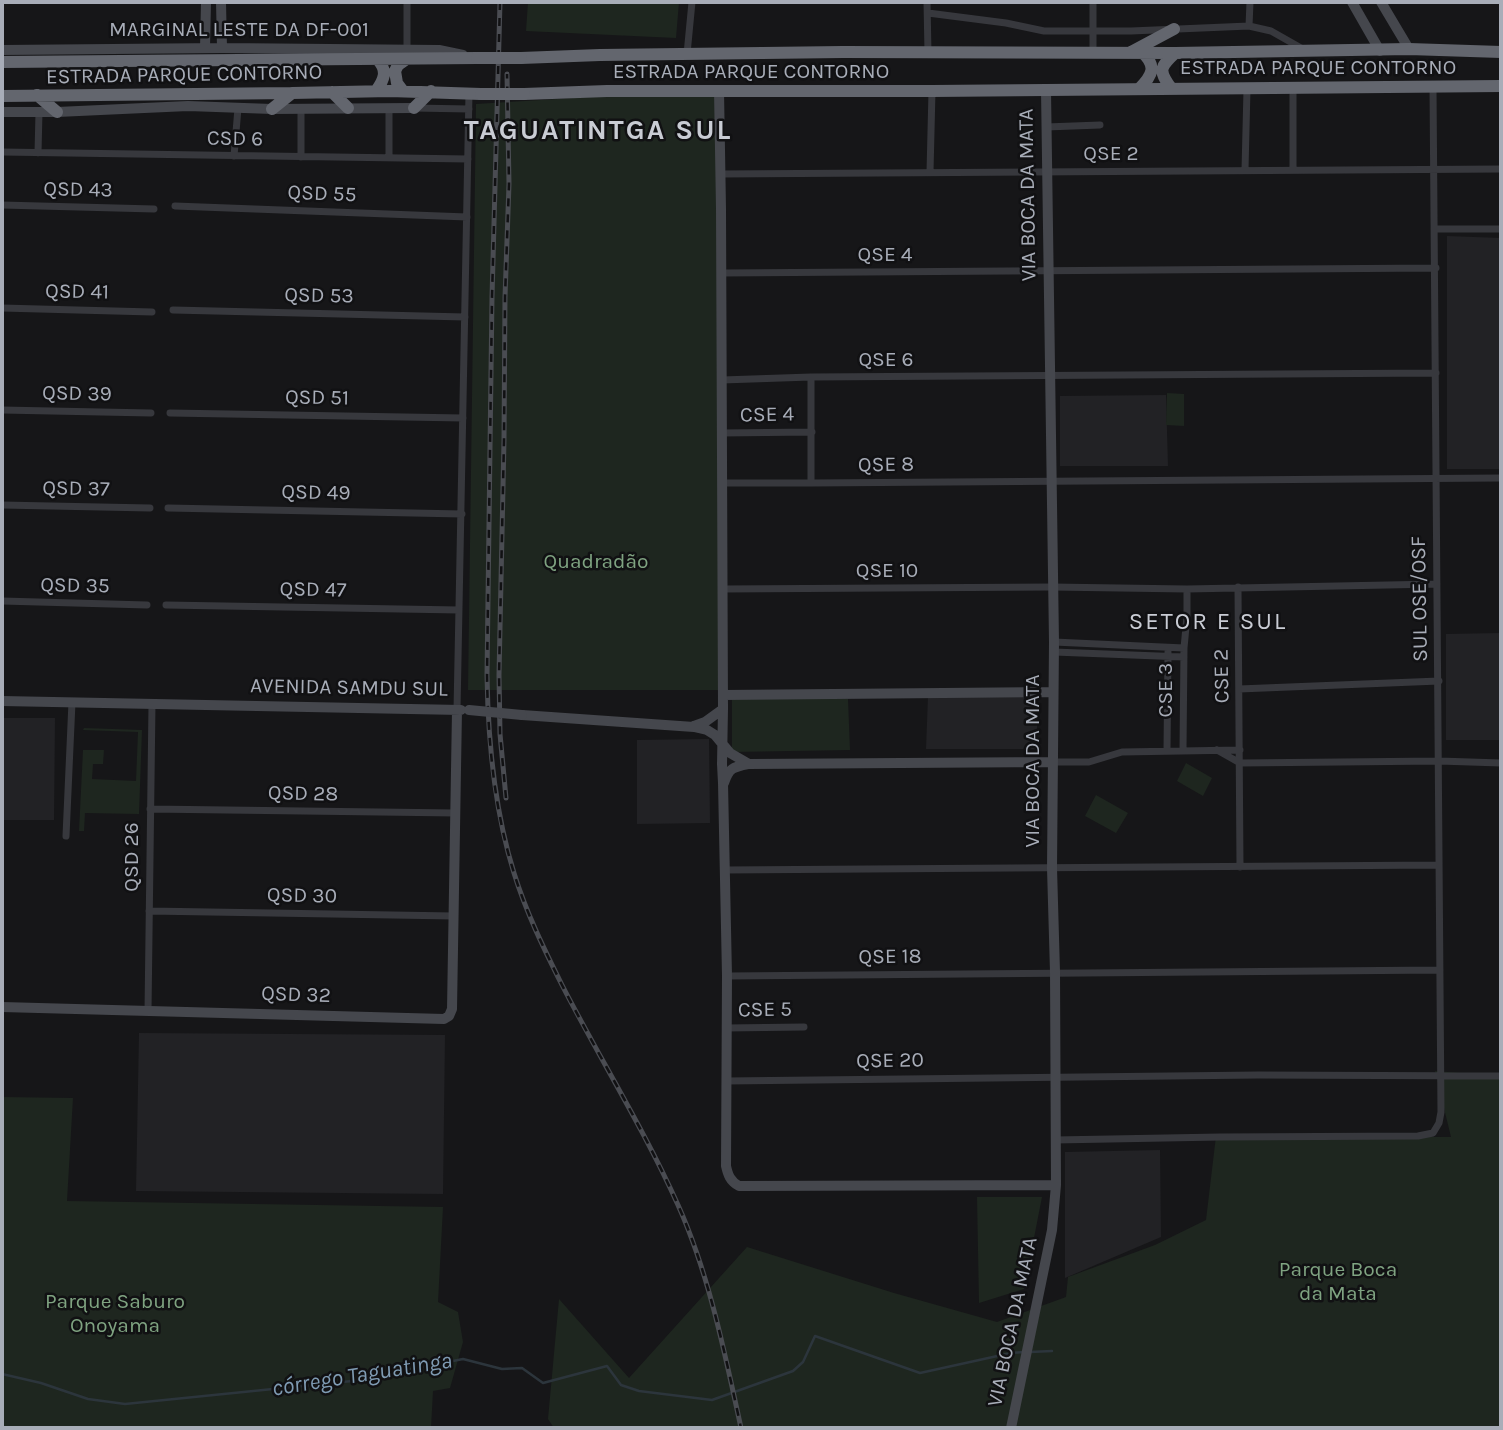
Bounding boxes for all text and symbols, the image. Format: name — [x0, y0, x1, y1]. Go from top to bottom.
street label: MARGINAL LESTE DA DF-001 — [109, 17, 369, 43]
street label: ESTRADA PARQUE CONTORNO — [1180, 55, 1456, 81]
street label: ESTRADA PARQUE CONTORNO — [613, 59, 889, 85]
street label: ESTRADA PARQUE CONTORNO — [46, 60, 322, 90]
street label: VIA BOCA DA MATA — [1014, 108, 1042, 282]
district label: TAGUATINTGA SUL — [466, 114, 730, 148]
street label: CSD 6 — [207, 126, 263, 152]
street label: QSE 2 — [1083, 141, 1139, 167]
street label: QSD 43 — [43, 177, 113, 203]
street label: QSD 55 — [287, 180, 357, 208]
street label: QSE 4 — [858, 242, 912, 268]
street label: QSD 41 — [45, 279, 109, 305]
street label: QSD 53 — [284, 283, 354, 309]
street label: QSE 6 — [858, 347, 914, 373]
street label: QSD 39 — [42, 381, 112, 407]
street label: QSD 51 — [285, 385, 349, 411]
street label: CSE 4 — [740, 402, 794, 428]
street label: QSE 8 — [858, 452, 914, 478]
street label: QSD 37 — [42, 476, 110, 502]
street label: QSD 49 — [281, 480, 351, 506]
street label: SUL OSE/OSF — [1406, 536, 1434, 662]
park label: Quadradão — [543, 549, 649, 575]
street label: QSE 10 — [856, 558, 918, 584]
street label: QSD 35 — [40, 573, 110, 599]
street label: QSD 47 — [279, 577, 347, 603]
district label: SETOR E SUL — [1130, 608, 1286, 636]
street label: CSE 2 — [1209, 649, 1235, 703]
street label: CSE 3 — [1153, 663, 1179, 717]
street label: AVENIDA SAMDU SUL — [250, 674, 448, 702]
street label: VIA BOCA DA MATA — [1020, 675, 1046, 847]
street label: QSD 28 — [268, 781, 338, 807]
street label: QSD 26 — [119, 822, 145, 892]
street label: QSD 30 — [267, 883, 337, 909]
street label: QSE 18 — [858, 944, 922, 970]
street label: QSD 32 — [261, 981, 331, 1009]
street label: CSE 5 — [738, 997, 792, 1023]
street label: QSE 20 — [856, 1048, 924, 1074]
street label: VIA BOCA DA MATA — [983, 1235, 1043, 1409]
park label: Parque Boca da Mata — [1279, 1257, 1397, 1307]
park label: Parque Saburo Onoyama — [45, 1289, 185, 1339]
water label: córrego Taguatinga — [270, 1347, 454, 1403]

